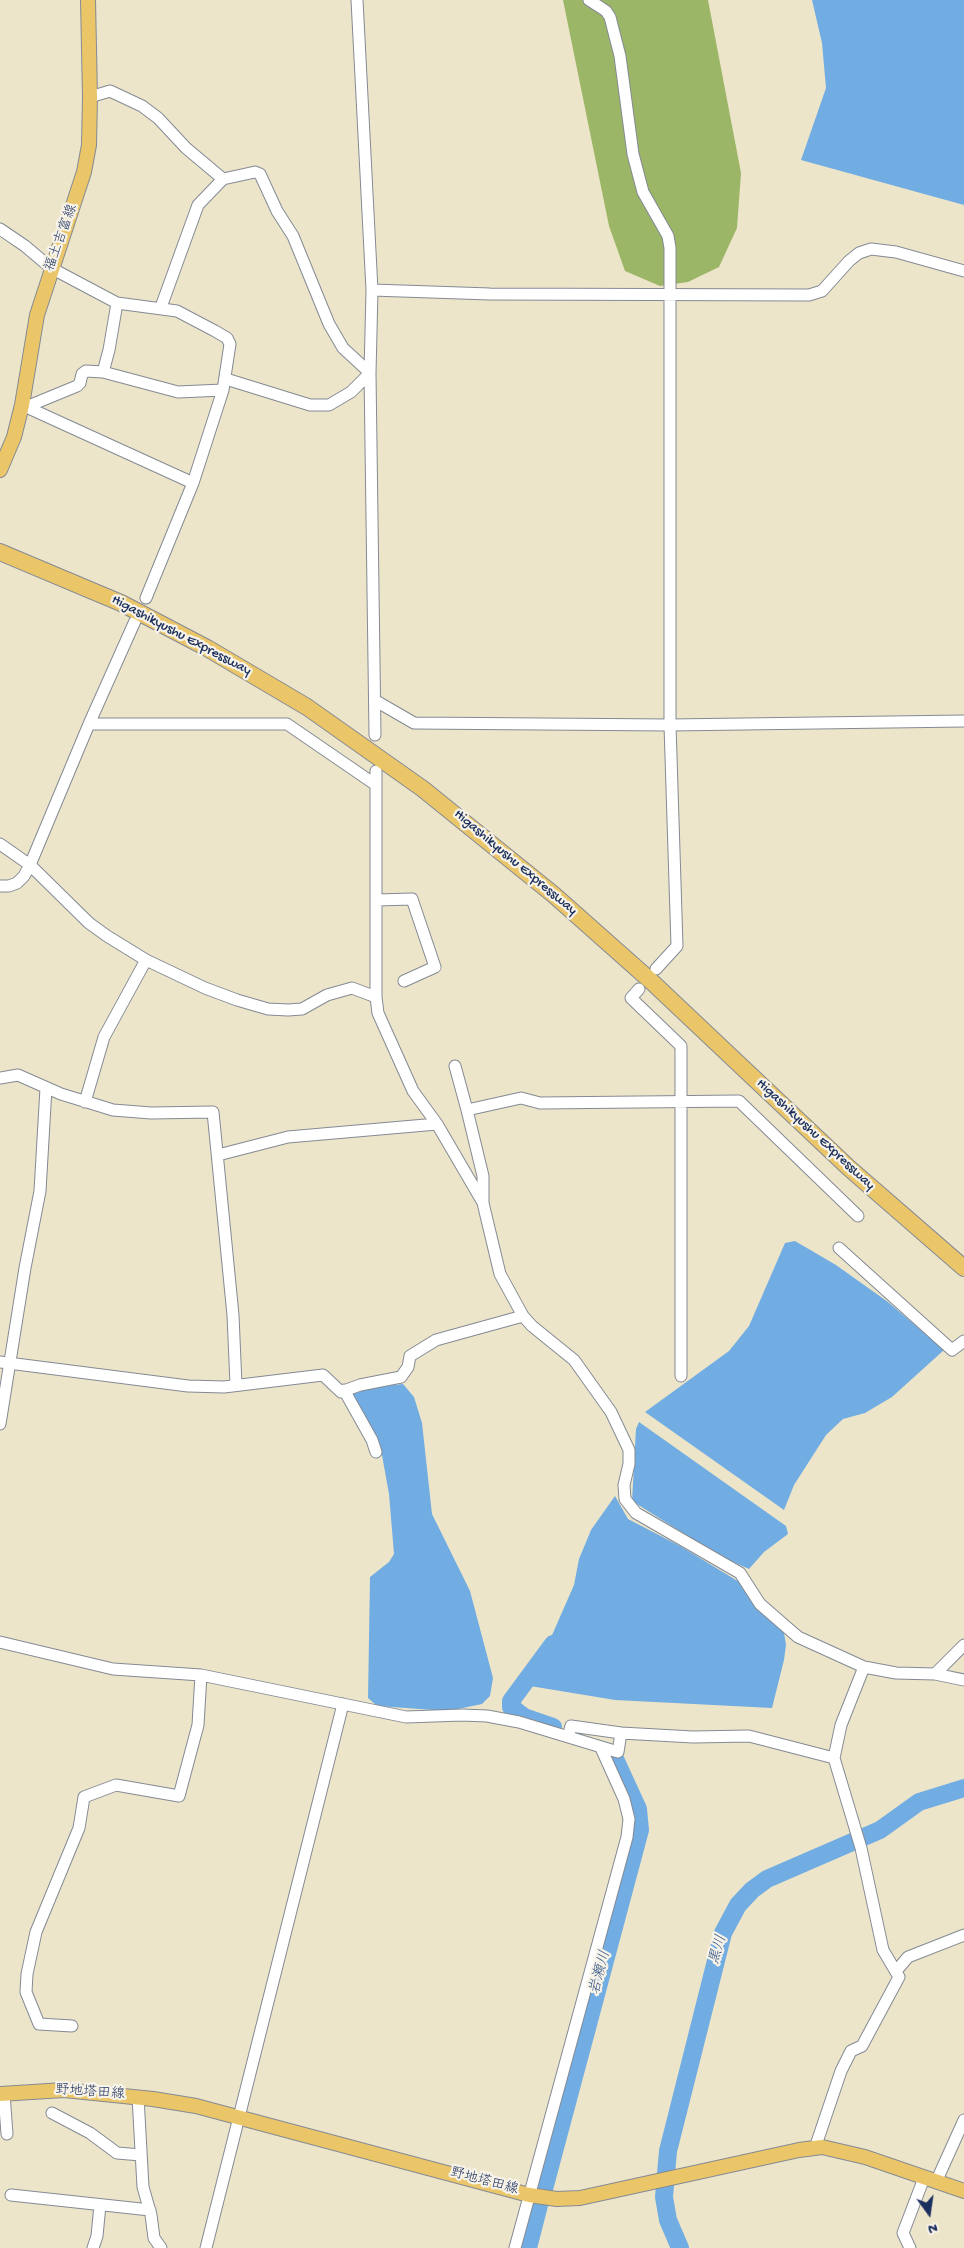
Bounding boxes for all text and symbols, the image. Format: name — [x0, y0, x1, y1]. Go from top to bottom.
street label: 福土吉富線 — [42, 202, 82, 274]
street label: Higashikyushu Expressway — [108, 592, 254, 680]
street label: Higashikyushu Expressway — [450, 807, 580, 919]
street label: Higashikyushu Expressway — [752, 1076, 878, 1194]
water label: 黒川 — [706, 1933, 732, 1967]
water label: 岩瀬川 — [586, 1949, 616, 1997]
street label: 野地塔田線 — [54, 2082, 126, 2104]
street label: 野地塔田線 — [448, 2165, 520, 2199]
north arrow — [904, 2188, 954, 2238]
text: N — [926, 2219, 939, 2237]

